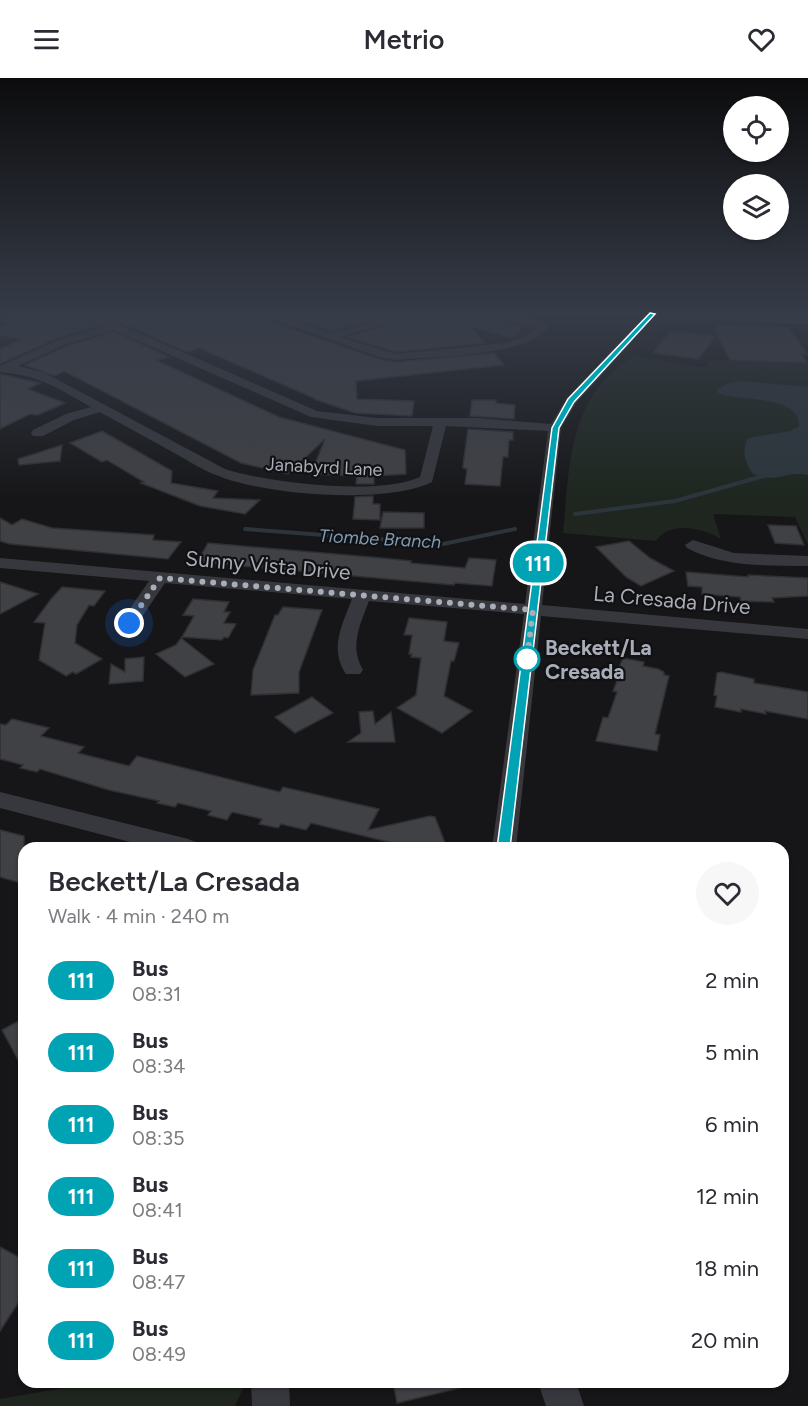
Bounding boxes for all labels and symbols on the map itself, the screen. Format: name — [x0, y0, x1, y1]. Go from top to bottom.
street label: Janabyrd Lane — [265, 453, 383, 481]
water label: Tiombe Branch — [318, 525, 442, 553]
line badge: 111 — [504, 544, 572, 582]
street label: Sunny Vista Drive — [184, 545, 352, 585]
street label: La Cresada Drive — [592, 581, 752, 619]
your location — [114, 608, 144, 638]
place label: Beckett/La Cresada — [545, 635, 652, 684]
marker: Beckett/La Cresada — [514, 646, 540, 672]

